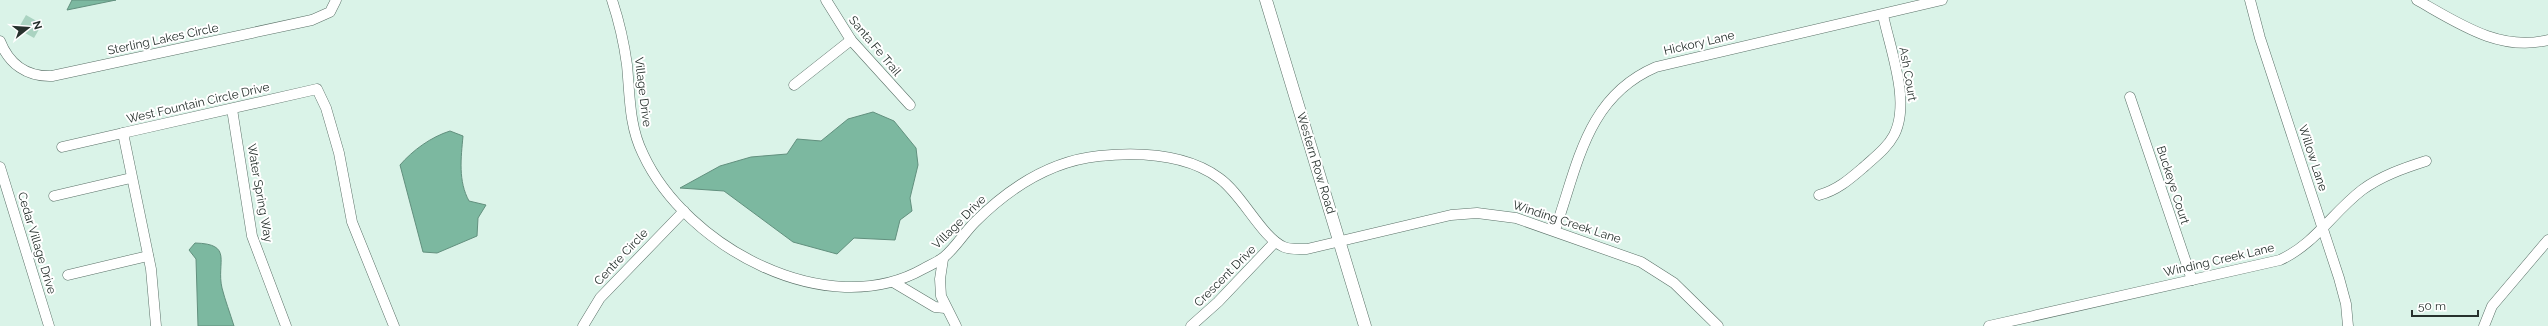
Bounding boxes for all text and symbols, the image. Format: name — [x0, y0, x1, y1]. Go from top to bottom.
north arrow — [8, 8, 48, 48]
street label: Santa Fe Trail — [846, 13, 905, 79]
text: N — [30, 19, 45, 31]
street label: Sterling Lakes Circle — [106, 20, 220, 58]
street label: Hickory Lane — [1662, 28, 1736, 58]
street label: Ash Court — [1896, 46, 1920, 102]
street label: Village Drive — [632, 56, 654, 128]
street label: West Fountain Circle Drive — [125, 80, 271, 126]
street label: Western Row Road — [1294, 110, 1338, 216]
street label: Willow Lane — [2296, 123, 2330, 193]
street label: Water Spring Way — [244, 143, 276, 244]
street label: Buckeye Court — [2154, 144, 2192, 226]
street label: Cedar Village Drive — [15, 190, 59, 296]
street label: Village Drive — [929, 192, 989, 252]
street label: Winding Creek Lane — [1511, 198, 1623, 246]
street label: Centre Circle — [591, 226, 651, 288]
street label: Winding Creek Lane — [2162, 240, 2276, 280]
street label: Crescent Drive — [1191, 242, 1259, 310]
scale bar — [2412, 292, 2478, 318]
text: 50 m — [2418, 299, 2446, 313]

